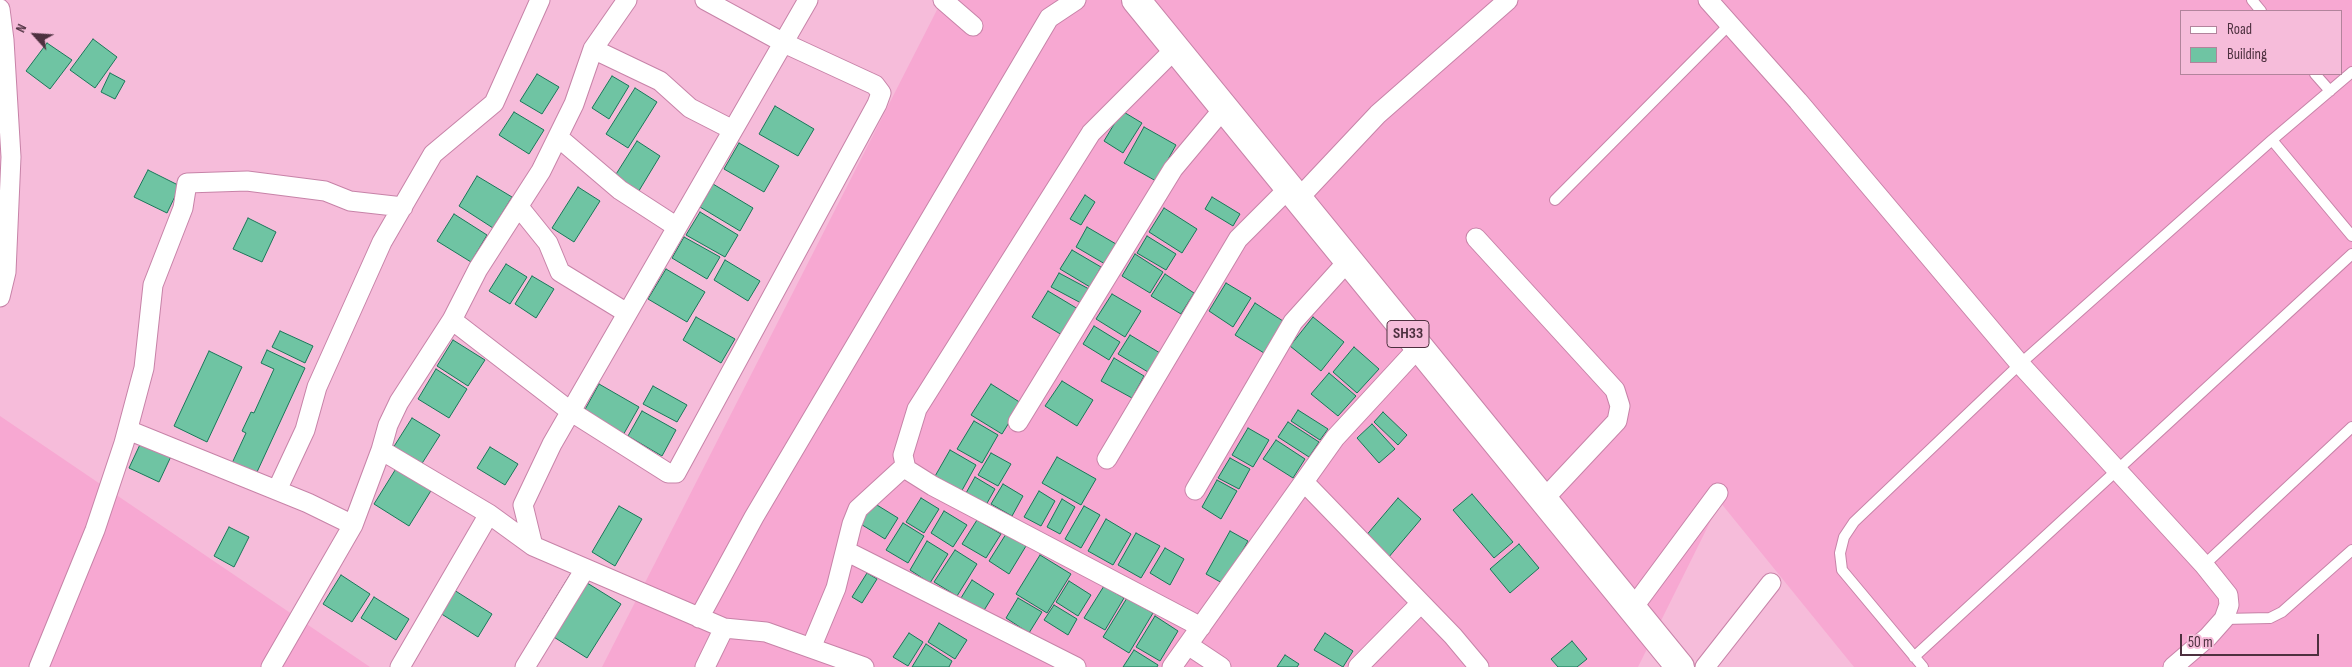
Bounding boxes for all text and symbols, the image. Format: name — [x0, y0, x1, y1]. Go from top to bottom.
north arrow — [10, 10, 60, 60]
legend — [2180, 10, 2342, 75]
text: Road — [2227, 20, 2252, 39]
text: N — [12, 21, 30, 35]
text: Building — [2227, 45, 2267, 64]
road number: SH33 — [1387, 320, 1429, 348]
scale bar — [2182, 624, 2321, 656]
text: 50 m — [2188, 633, 2213, 652]

